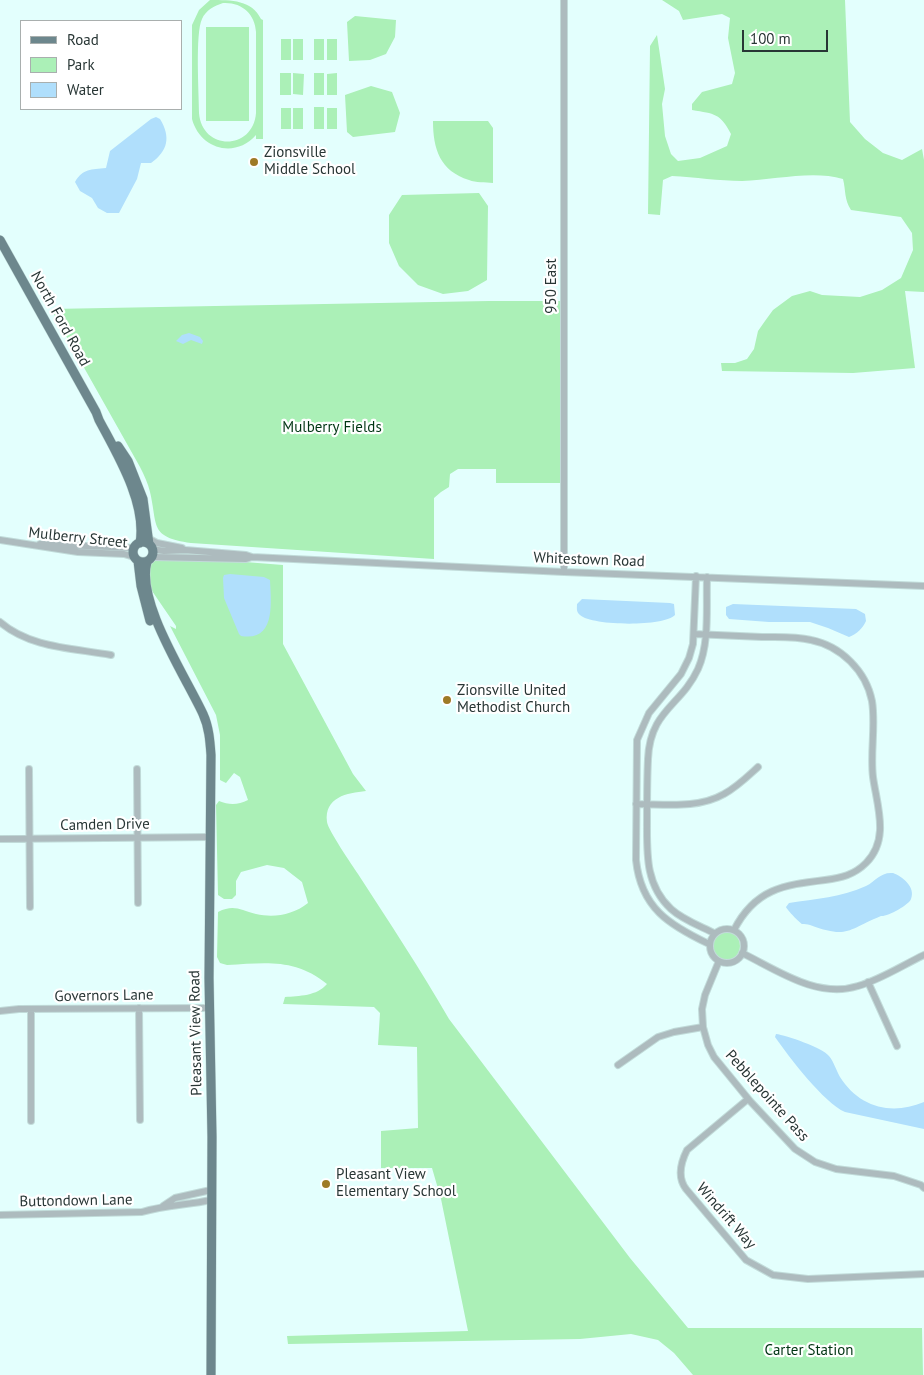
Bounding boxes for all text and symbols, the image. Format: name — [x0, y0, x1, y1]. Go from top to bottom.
legend — [20, 20, 182, 110]
scale bar — [744, 20, 830, 52]
text: 100 m — [750, 29, 791, 48]
text: Road — [67, 30, 99, 49]
text: Park — [67, 55, 95, 74]
text: Water — [67, 80, 104, 99]
place label: Zionsville Middle School — [264, 144, 355, 179]
marker: Zionsville Middle School — [248, 156, 260, 168]
street label: 950 East — [543, 258, 561, 314]
street label: North Ford Road — [27, 268, 93, 370]
park label: Mulberry Fields — [282, 419, 382, 437]
street label: Mulberry Street — [28, 524, 128, 552]
street label: Whitestown Road — [533, 549, 645, 571]
place label: Zionsville United Methodist Church — [457, 682, 570, 717]
marker: Zionsville United Methodist Church — [441, 694, 453, 706]
street label: Camden Drive — [60, 815, 150, 835]
street label: Pleasant View Road — [186, 970, 206, 1096]
street label: Governors Lane — [54, 986, 154, 1006]
street label: Pebblepointe Pass — [721, 1047, 813, 1145]
place label: Pleasant View Elementary School — [336, 1166, 456, 1201]
marker: Pleasant View Elementary School — [320, 1178, 332, 1190]
street label: Windrift Way — [692, 1179, 760, 1253]
street label: Buttondown Lane — [19, 1191, 133, 1211]
park label: Carter Station — [765, 1342, 853, 1360]

